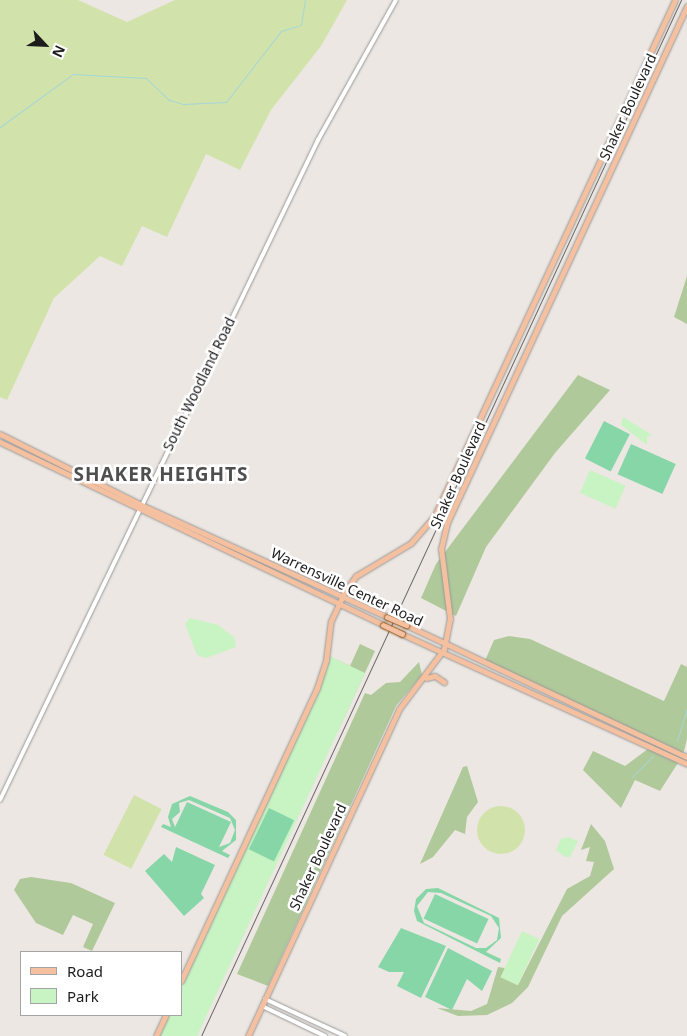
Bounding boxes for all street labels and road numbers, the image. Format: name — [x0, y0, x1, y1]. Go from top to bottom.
street label: Shaker Boulevard — [596, 51, 660, 163]
street label: South Woodland Road — [159, 315, 239, 453]
street label: Shaker Boulevard — [427, 419, 489, 531]
street label: Warrensville Center Road — [268, 544, 426, 630]
street label: Shaker Boulevard — [286, 801, 350, 913]

